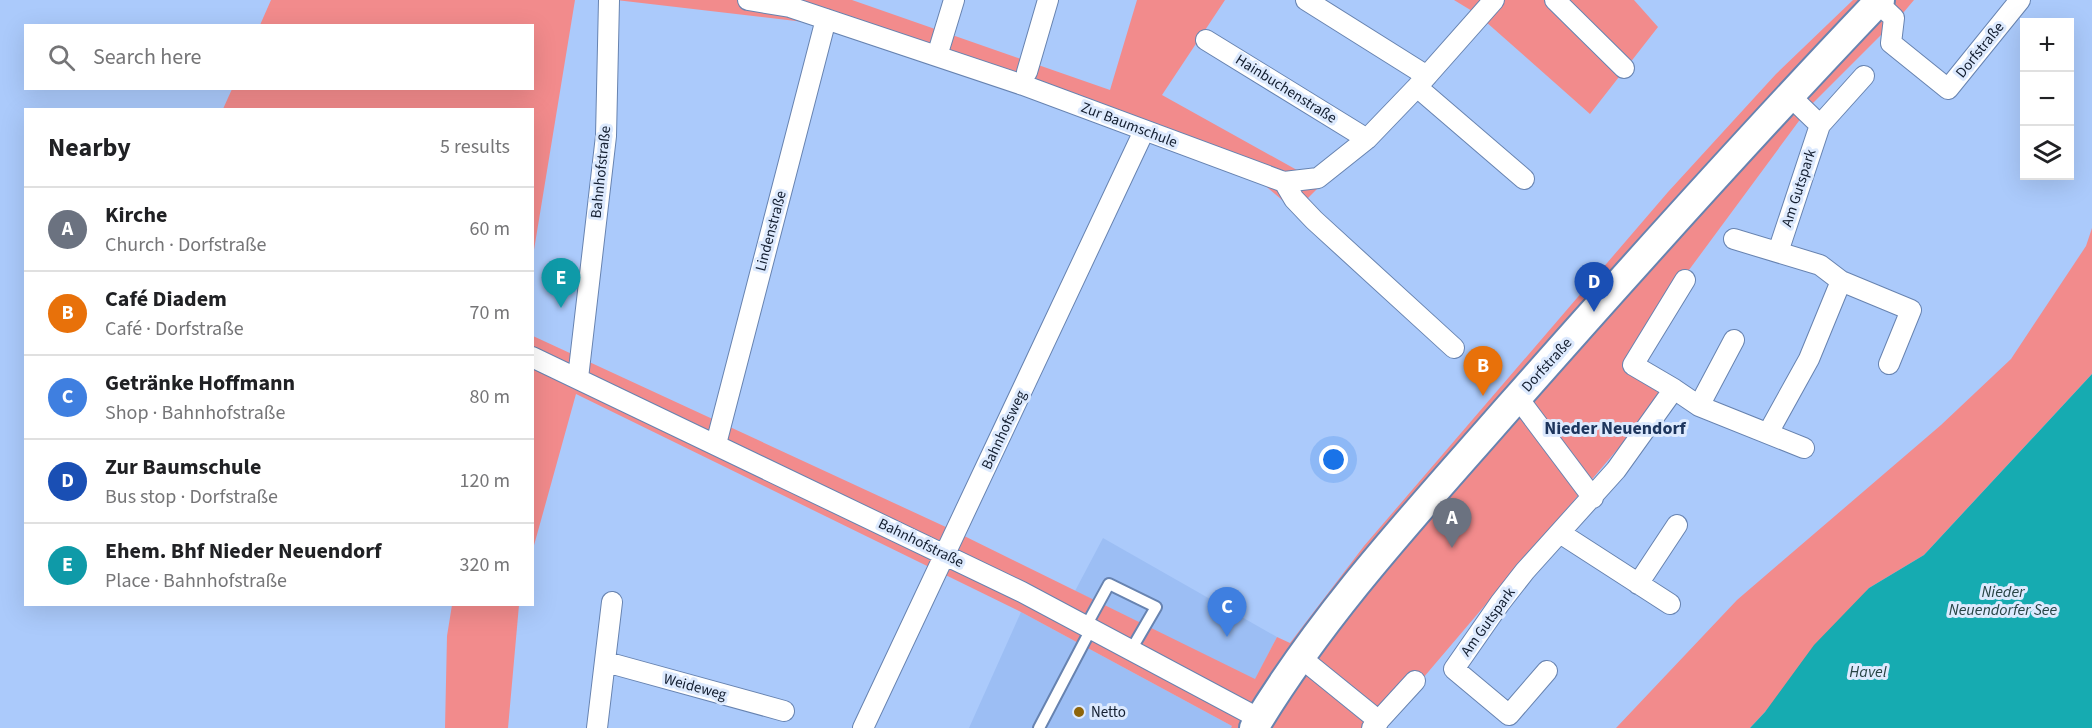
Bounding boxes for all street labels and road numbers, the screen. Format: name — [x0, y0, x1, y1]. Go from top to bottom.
street label: Dorfstraße — [1951, 18, 2009, 82]
street label: Hainbuchenstraße — [1231, 49, 1341, 129]
street label: Zur Baumschule — [1078, 97, 1180, 153]
street label: Bahnhofstraße — [586, 125, 616, 219]
street label: Am Gutspark — [1777, 146, 1822, 230]
street label: Lindenstraße — [750, 188, 792, 274]
street label: Dorfstraße — [1517, 333, 1577, 397]
street label: Bahnhofsweg — [976, 387, 1032, 473]
street label: Bahnhofstraße — [875, 513, 967, 573]
street label: Am Gutspark — [1456, 583, 1520, 661]
street label: Weideweg — [661, 669, 729, 706]

